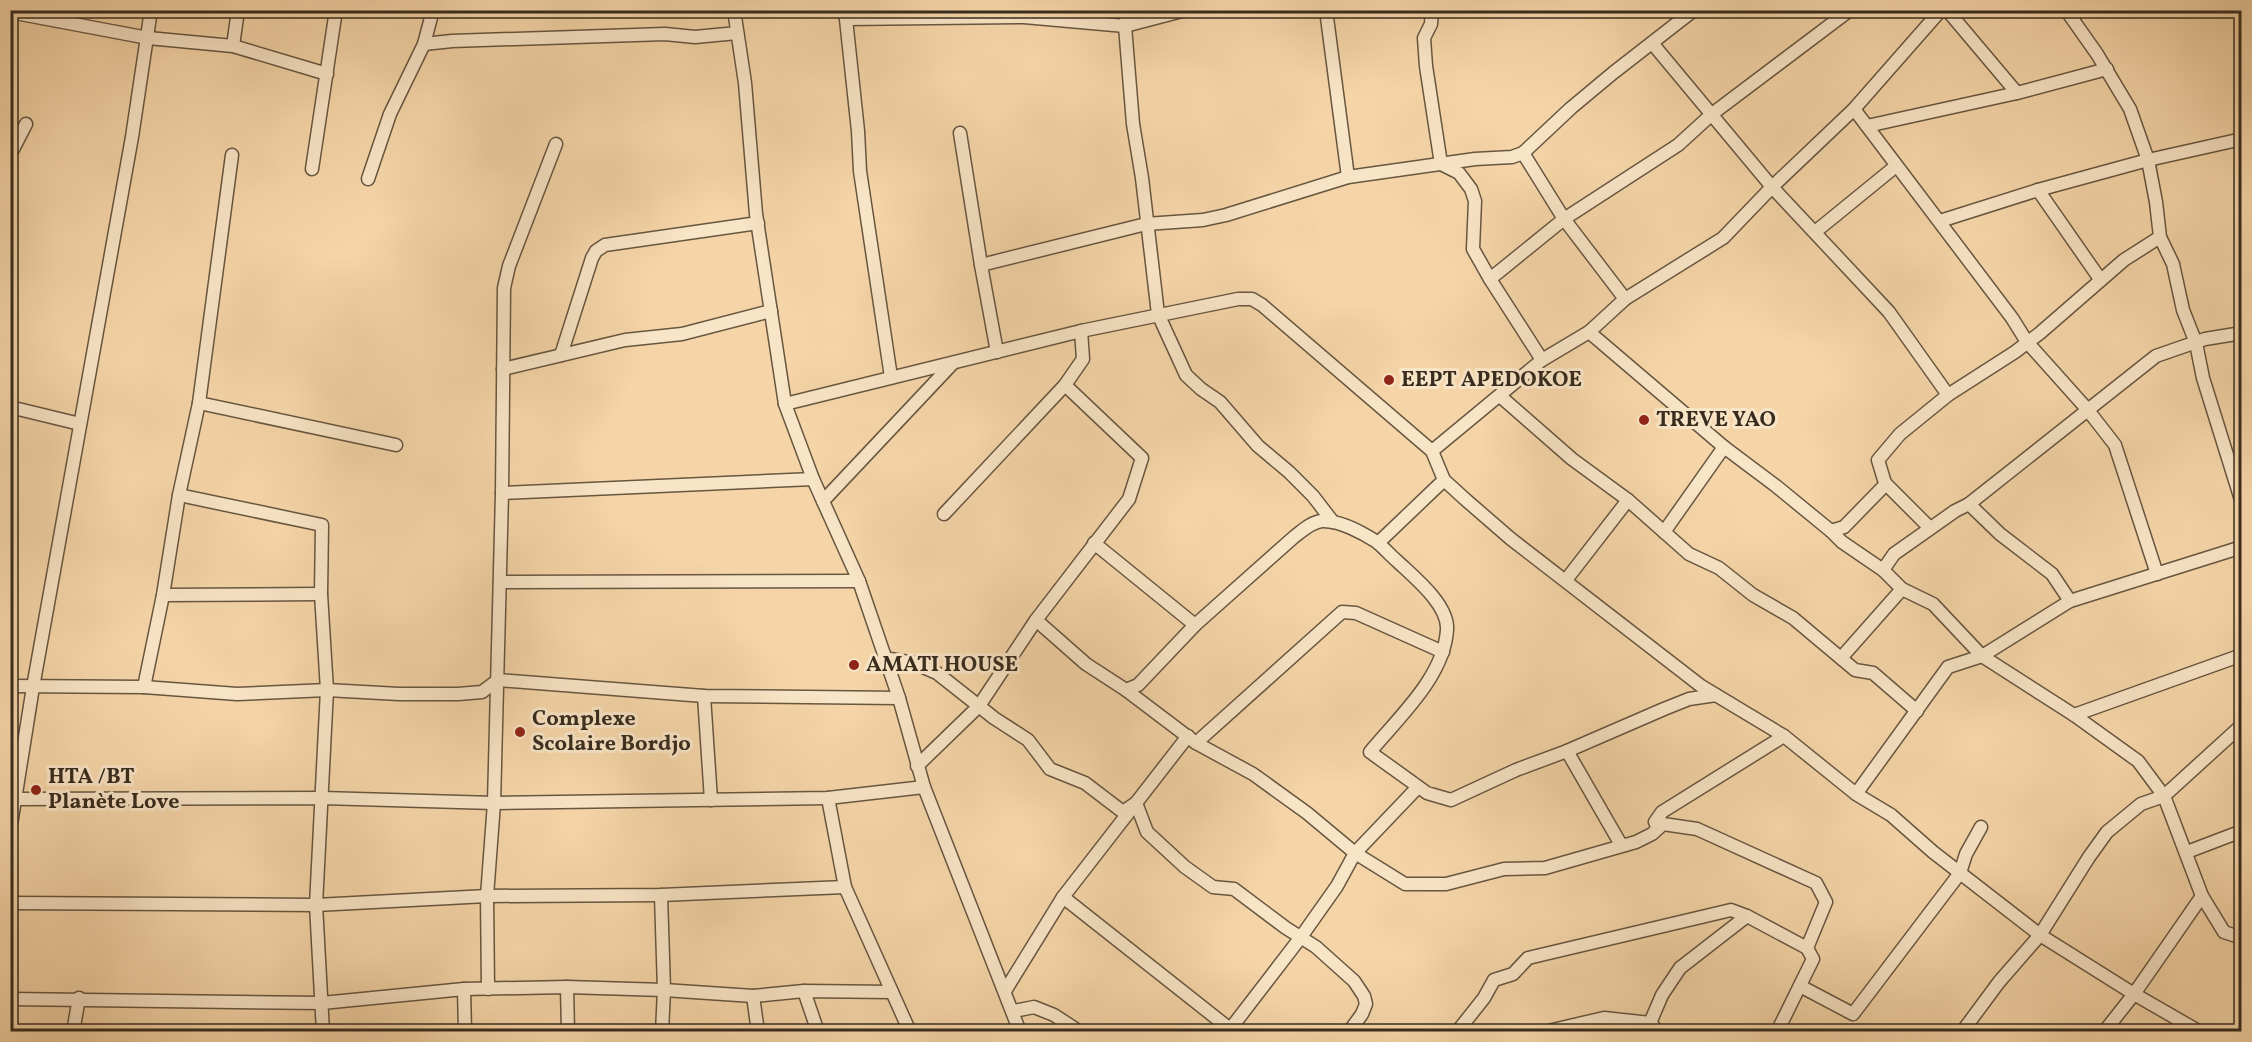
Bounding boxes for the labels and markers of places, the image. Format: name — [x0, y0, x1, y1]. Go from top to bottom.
place label: EEPT APEDOKOE — [1401, 365, 1582, 396]
marker: EEPT APEDOKOE — [1382, 373, 1396, 387]
place label: TREVE YAO — [1656, 405, 1776, 436]
marker: TREVE YAO — [1637, 413, 1651, 427]
place label: AMATI HOUSE — [866, 650, 1019, 681]
marker: AMATI HOUSE — [847, 658, 861, 672]
place label: Complexe Scolaire Bordjo — [532, 704, 691, 760]
marker: Complexe Scolaire Bordjo — [513, 725, 527, 739]
place label: HTA /BT Planète Love — [48, 762, 179, 818]
marker: HTA /BT Planète Love — [29, 783, 43, 797]

